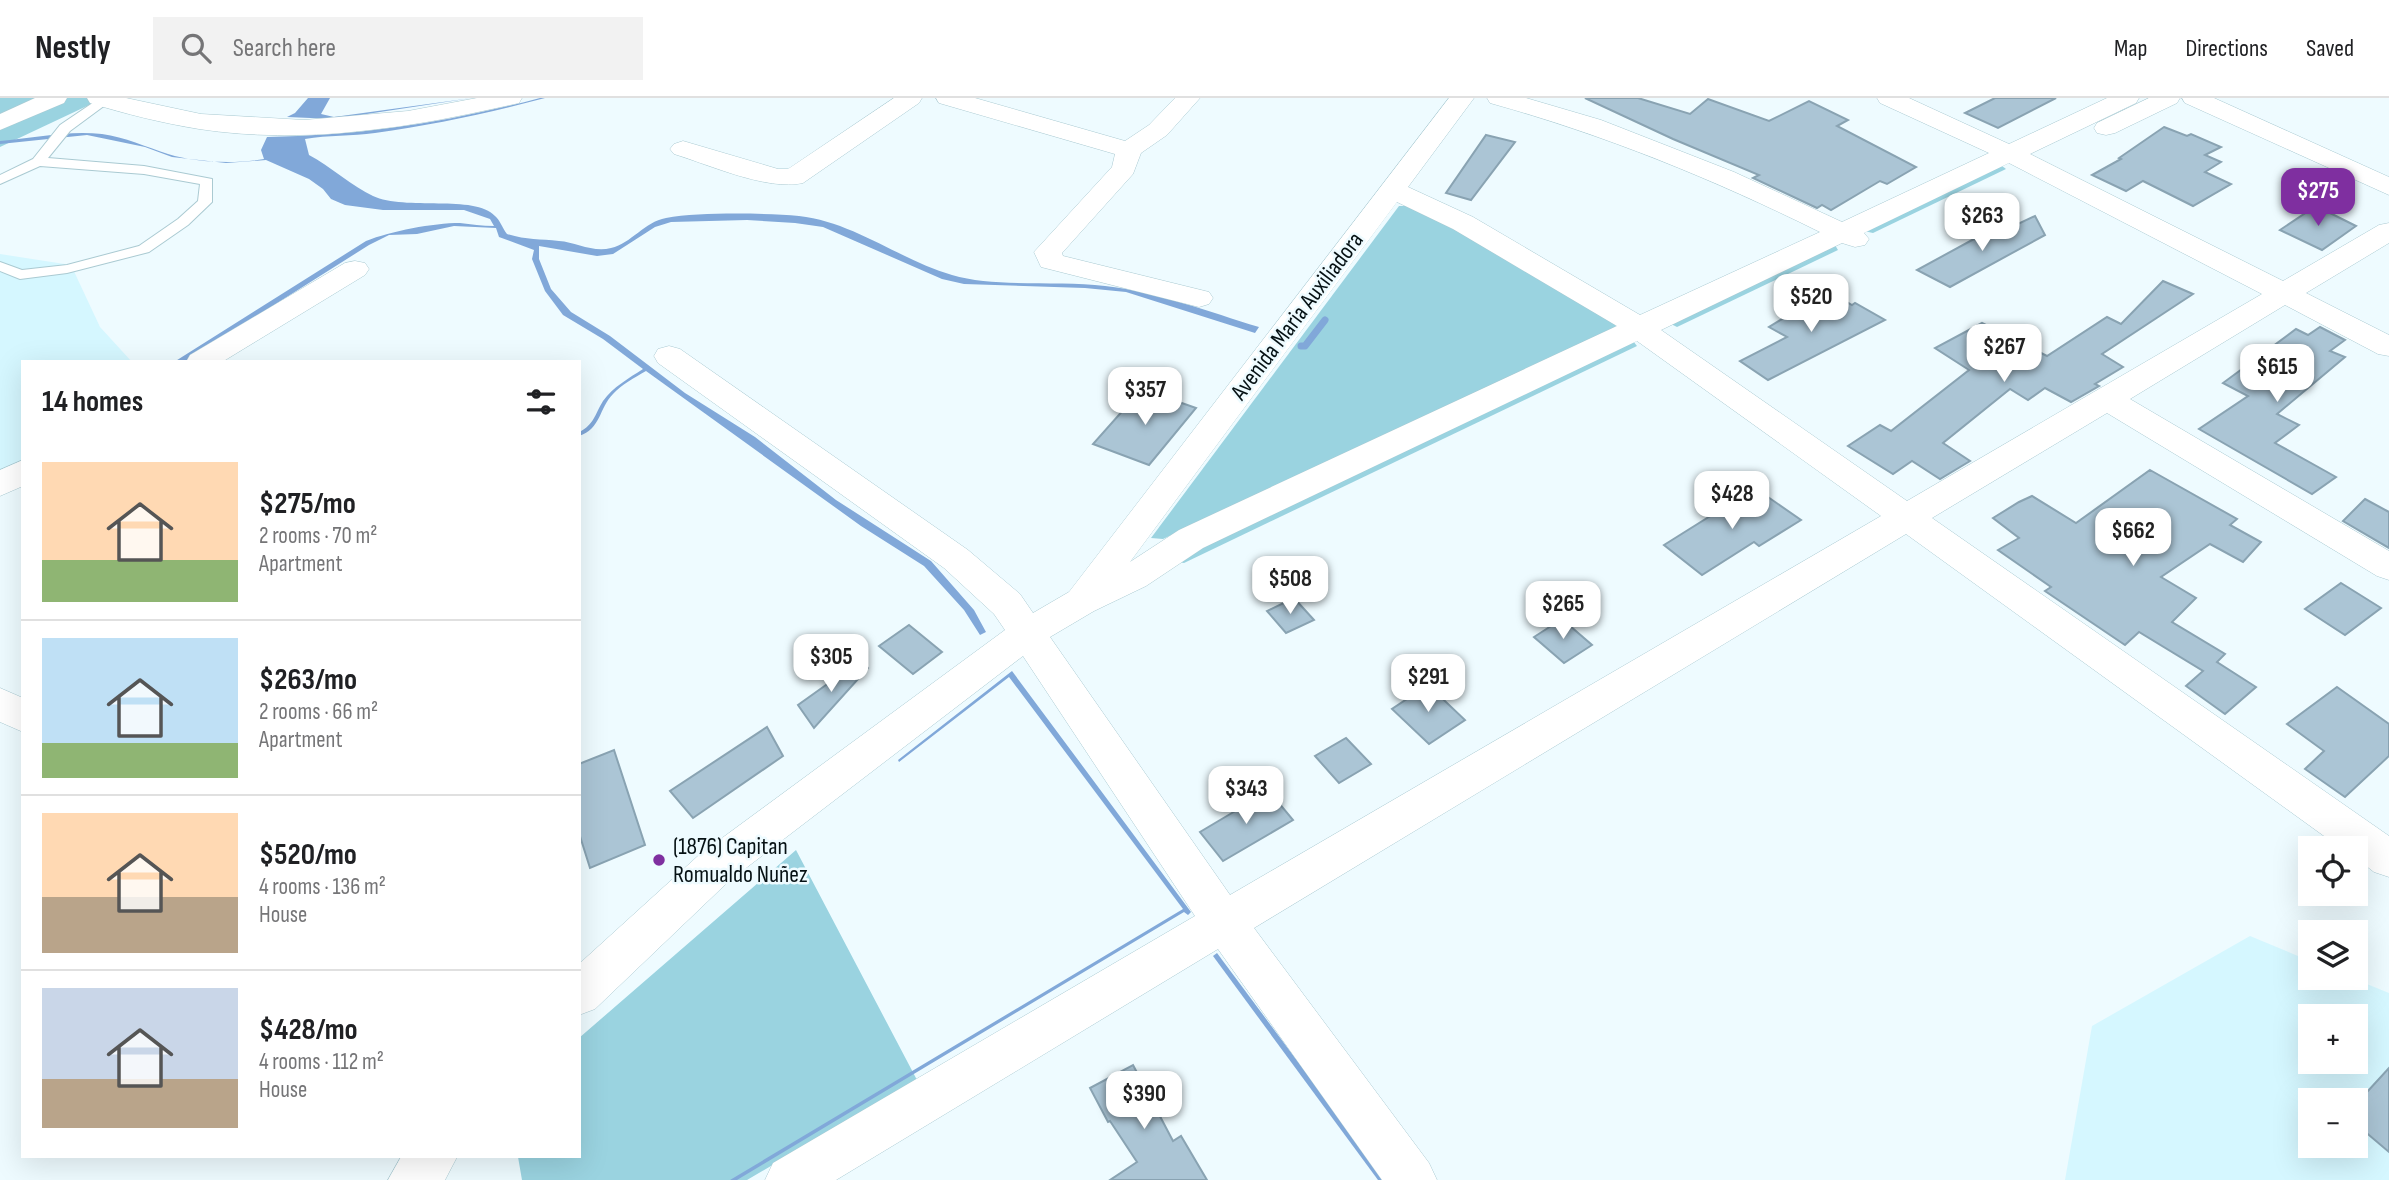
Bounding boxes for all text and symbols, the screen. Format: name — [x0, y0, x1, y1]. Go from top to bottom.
search box — [153, 17, 643, 80]
text: Nestly — [35, 28, 111, 68]
icon: search — [177, 29, 215, 67]
text: Search here — [233, 33, 336, 64]
text: Map — [2114, 34, 2147, 63]
text: Directions — [2185, 34, 2268, 63]
text: Saved — [2306, 34, 2354, 63]
pin: $275 — [2277, 169, 2359, 228]
text: $275 — [2297, 177, 2339, 205]
pin: $263 — [1941, 194, 2023, 253]
text: $263 — [1961, 202, 2003, 230]
street label: Avenida Maria Auxiliadora — [1224, 226, 1370, 406]
pin: $520 — [1770, 274, 1852, 334]
text: $520 — [1790, 283, 1832, 311]
pin: $267 — [1963, 324, 2045, 384]
text: $267 — [1983, 333, 2025, 361]
pin: $615 — [2236, 344, 2318, 404]
text: $615 — [2256, 353, 2298, 381]
pin: $357 — [1104, 368, 1186, 427]
text: $357 — [1124, 376, 1166, 404]
icon: filters — [522, 383, 560, 421]
text: 14 homes — [42, 384, 143, 420]
pin: $428 — [1691, 472, 1773, 531]
text: $428 — [1710, 480, 1754, 508]
text: $275/mo — [259, 486, 356, 522]
icon: home — [98, 490, 182, 574]
pin: $662 — [2092, 508, 2174, 568]
text: $662 — [2111, 517, 2155, 545]
text: 2 rooms · 70 m² — [259, 522, 377, 550]
text: Apartment — [259, 550, 343, 578]
pin: $508 — [1249, 556, 1331, 616]
text: $508 — [1268, 565, 1312, 593]
pin: $265 — [1522, 582, 1604, 641]
text: $265 — [1542, 590, 1584, 618]
pin: $305 — [790, 634, 872, 694]
text: $305 — [809, 643, 853, 671]
pin: $291 — [1387, 654, 1469, 714]
text: $263/mo — [259, 662, 357, 698]
text: $291 — [1407, 663, 1449, 691]
icon: home — [98, 666, 182, 750]
text: 2 rooms · 66 m² — [259, 698, 378, 726]
text: Apartment — [259, 726, 343, 754]
pin: $343 — [1205, 766, 1287, 826]
text: $343 — [1224, 775, 1268, 803]
place label: (1876) Capitan Romualdo Nuñez — [673, 832, 808, 889]
map controls — [2298, 836, 2368, 1158]
button: locate — [2298, 836, 2368, 906]
text: $520/mo — [259, 837, 357, 873]
icon: home — [98, 841, 182, 925]
marker: (1876) Capitan Romualdo Nuñez — [651, 852, 667, 868]
text: 4 rooms · 136 m² — [259, 873, 386, 901]
text: House — [259, 901, 307, 929]
button: layers — [2298, 920, 2368, 990]
button: + — [2298, 1004, 2368, 1074]
text: $428/mo — [259, 1012, 358, 1048]
icon: home — [98, 1016, 182, 1100]
text: 4 rooms · 112 m² — [259, 1048, 384, 1076]
pin: $390 — [1103, 1072, 1185, 1131]
text: House — [259, 1076, 307, 1104]
text: $390 — [1122, 1080, 1166, 1108]
button: − — [2298, 1088, 2368, 1158]

